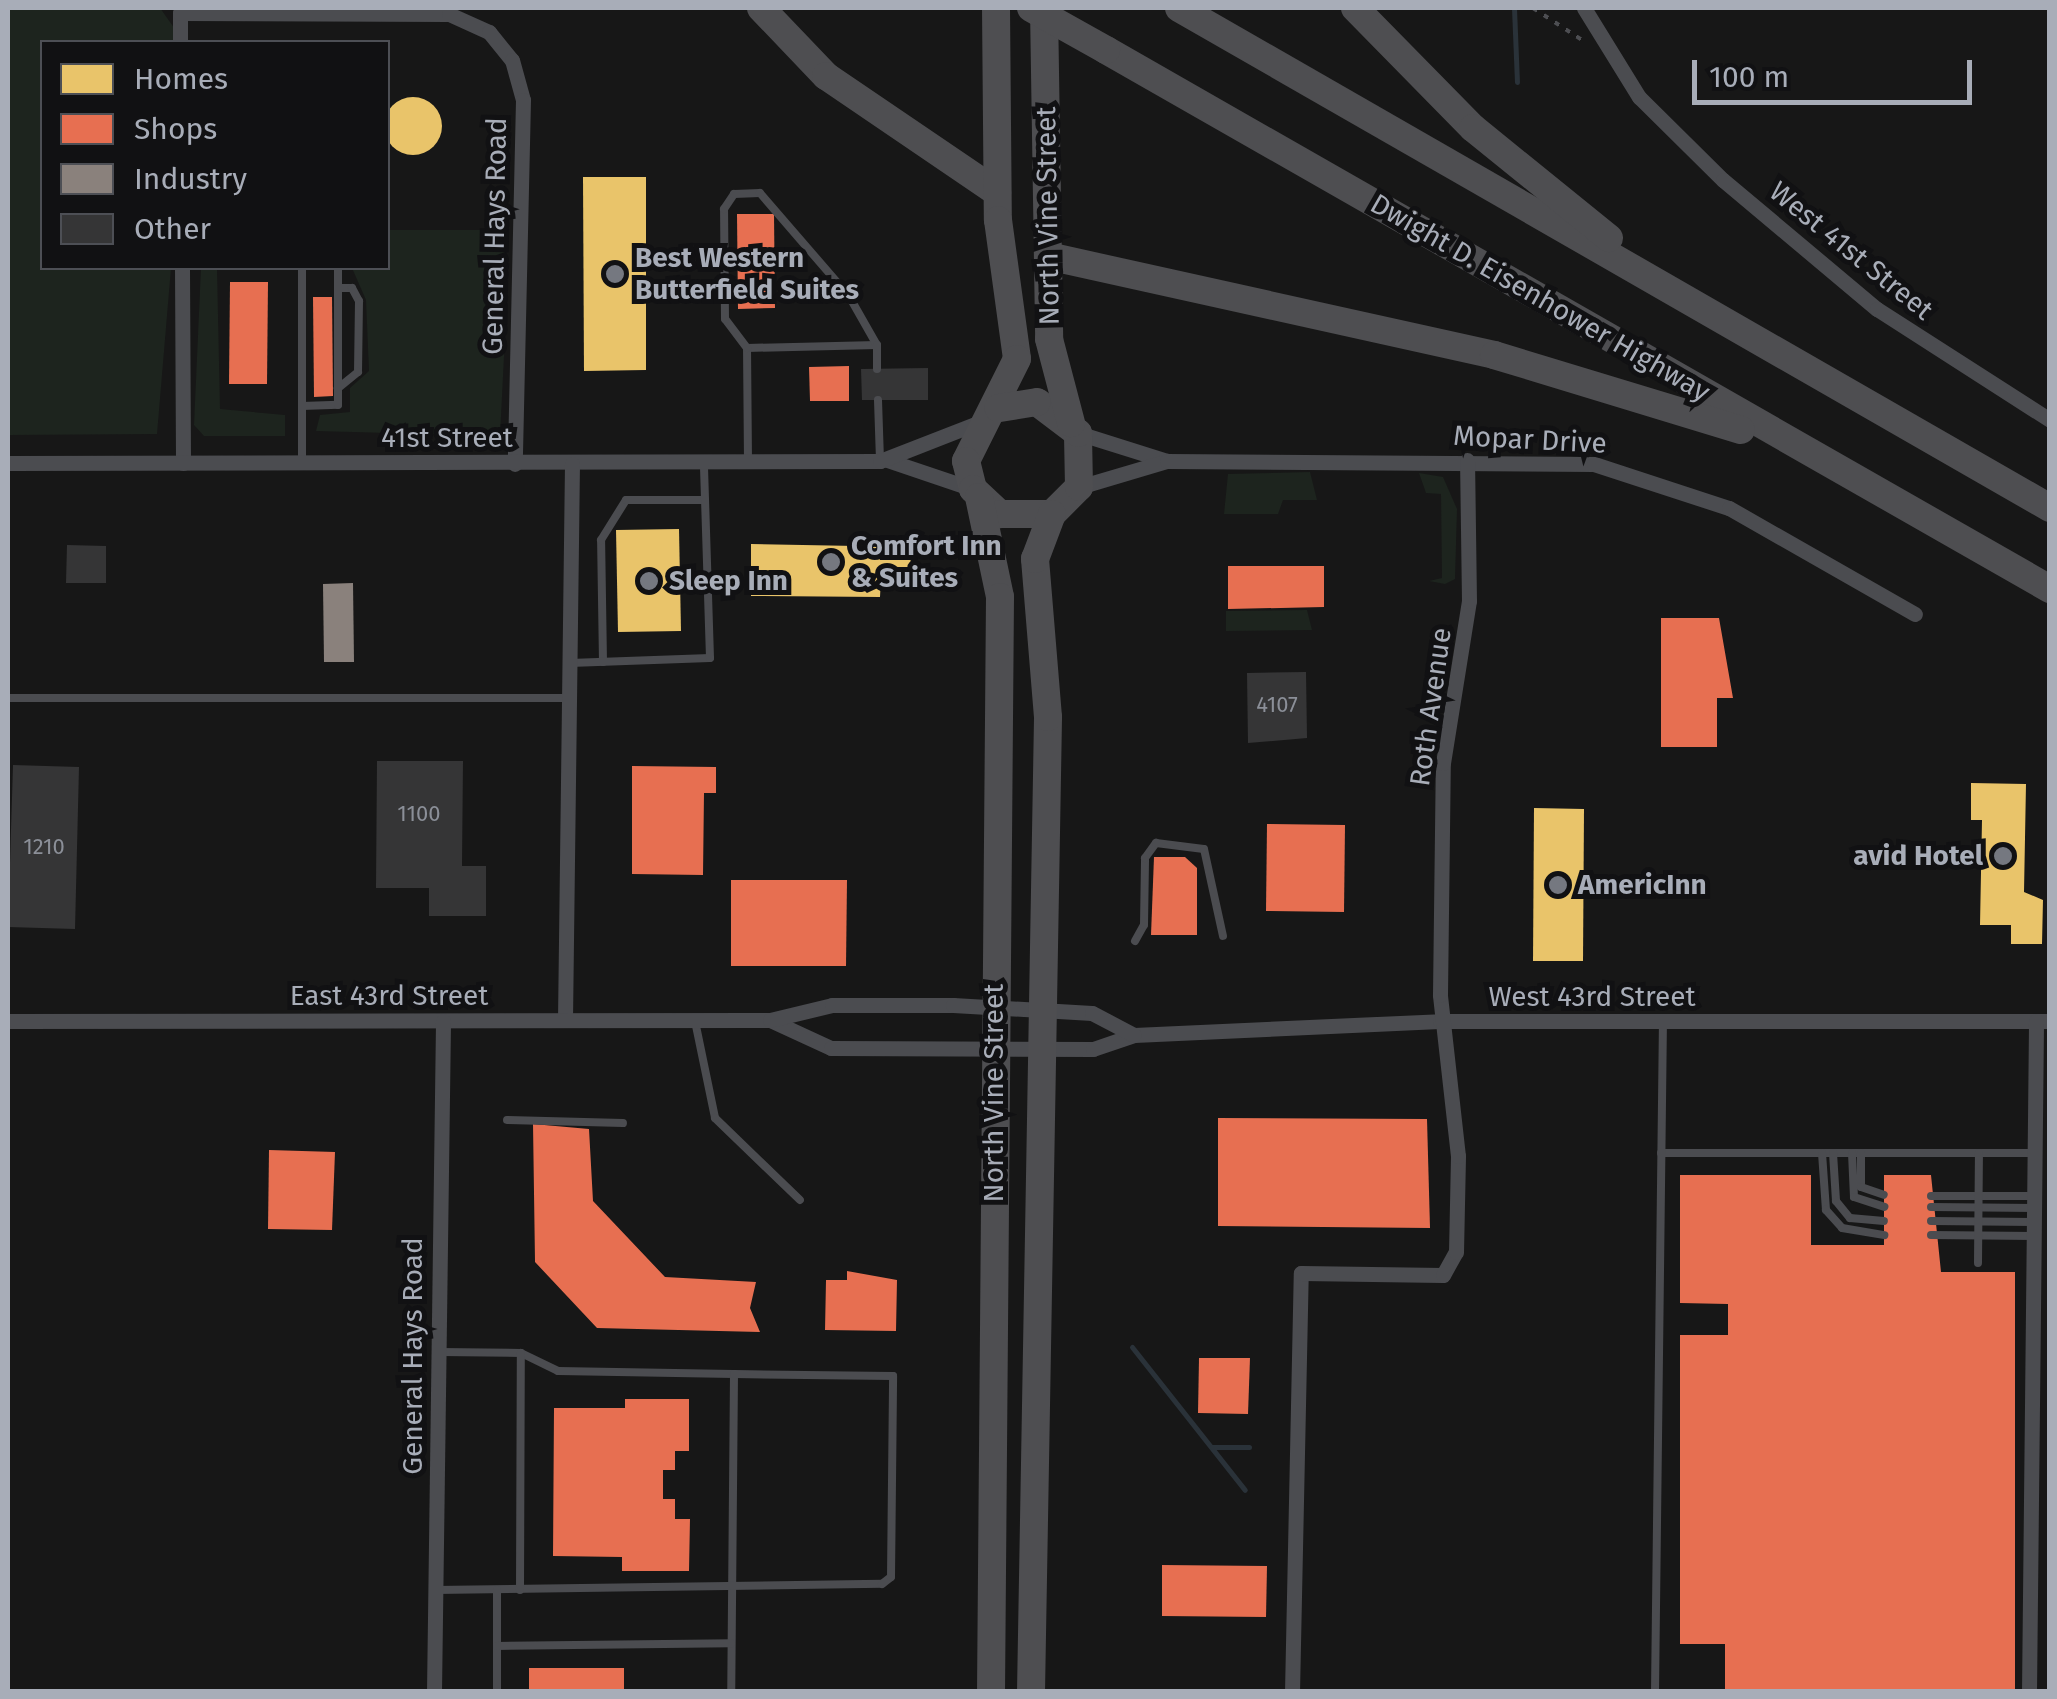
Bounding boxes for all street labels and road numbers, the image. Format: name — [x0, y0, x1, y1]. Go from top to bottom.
street label: North Vine Street — [1029, 106, 1067, 326]
street label: General Hays Road — [476, 117, 514, 355]
street label: West 41st Street — [1762, 175, 1940, 327]
street label: Dwight D. Eisenhower Highway — [1364, 187, 1716, 409]
street label: Mopar Drive — [1452, 419, 1608, 461]
street label: 41st Street — [381, 421, 513, 455]
street label: Roth Avenue — [1403, 626, 1459, 788]
street label: East 43rd Street — [290, 979, 488, 1013]
street label: West 43rd Street — [1488, 980, 1696, 1014]
street label: North Vine Street — [977, 984, 1011, 1202]
street label: General Hays Road — [396, 1237, 430, 1475]

